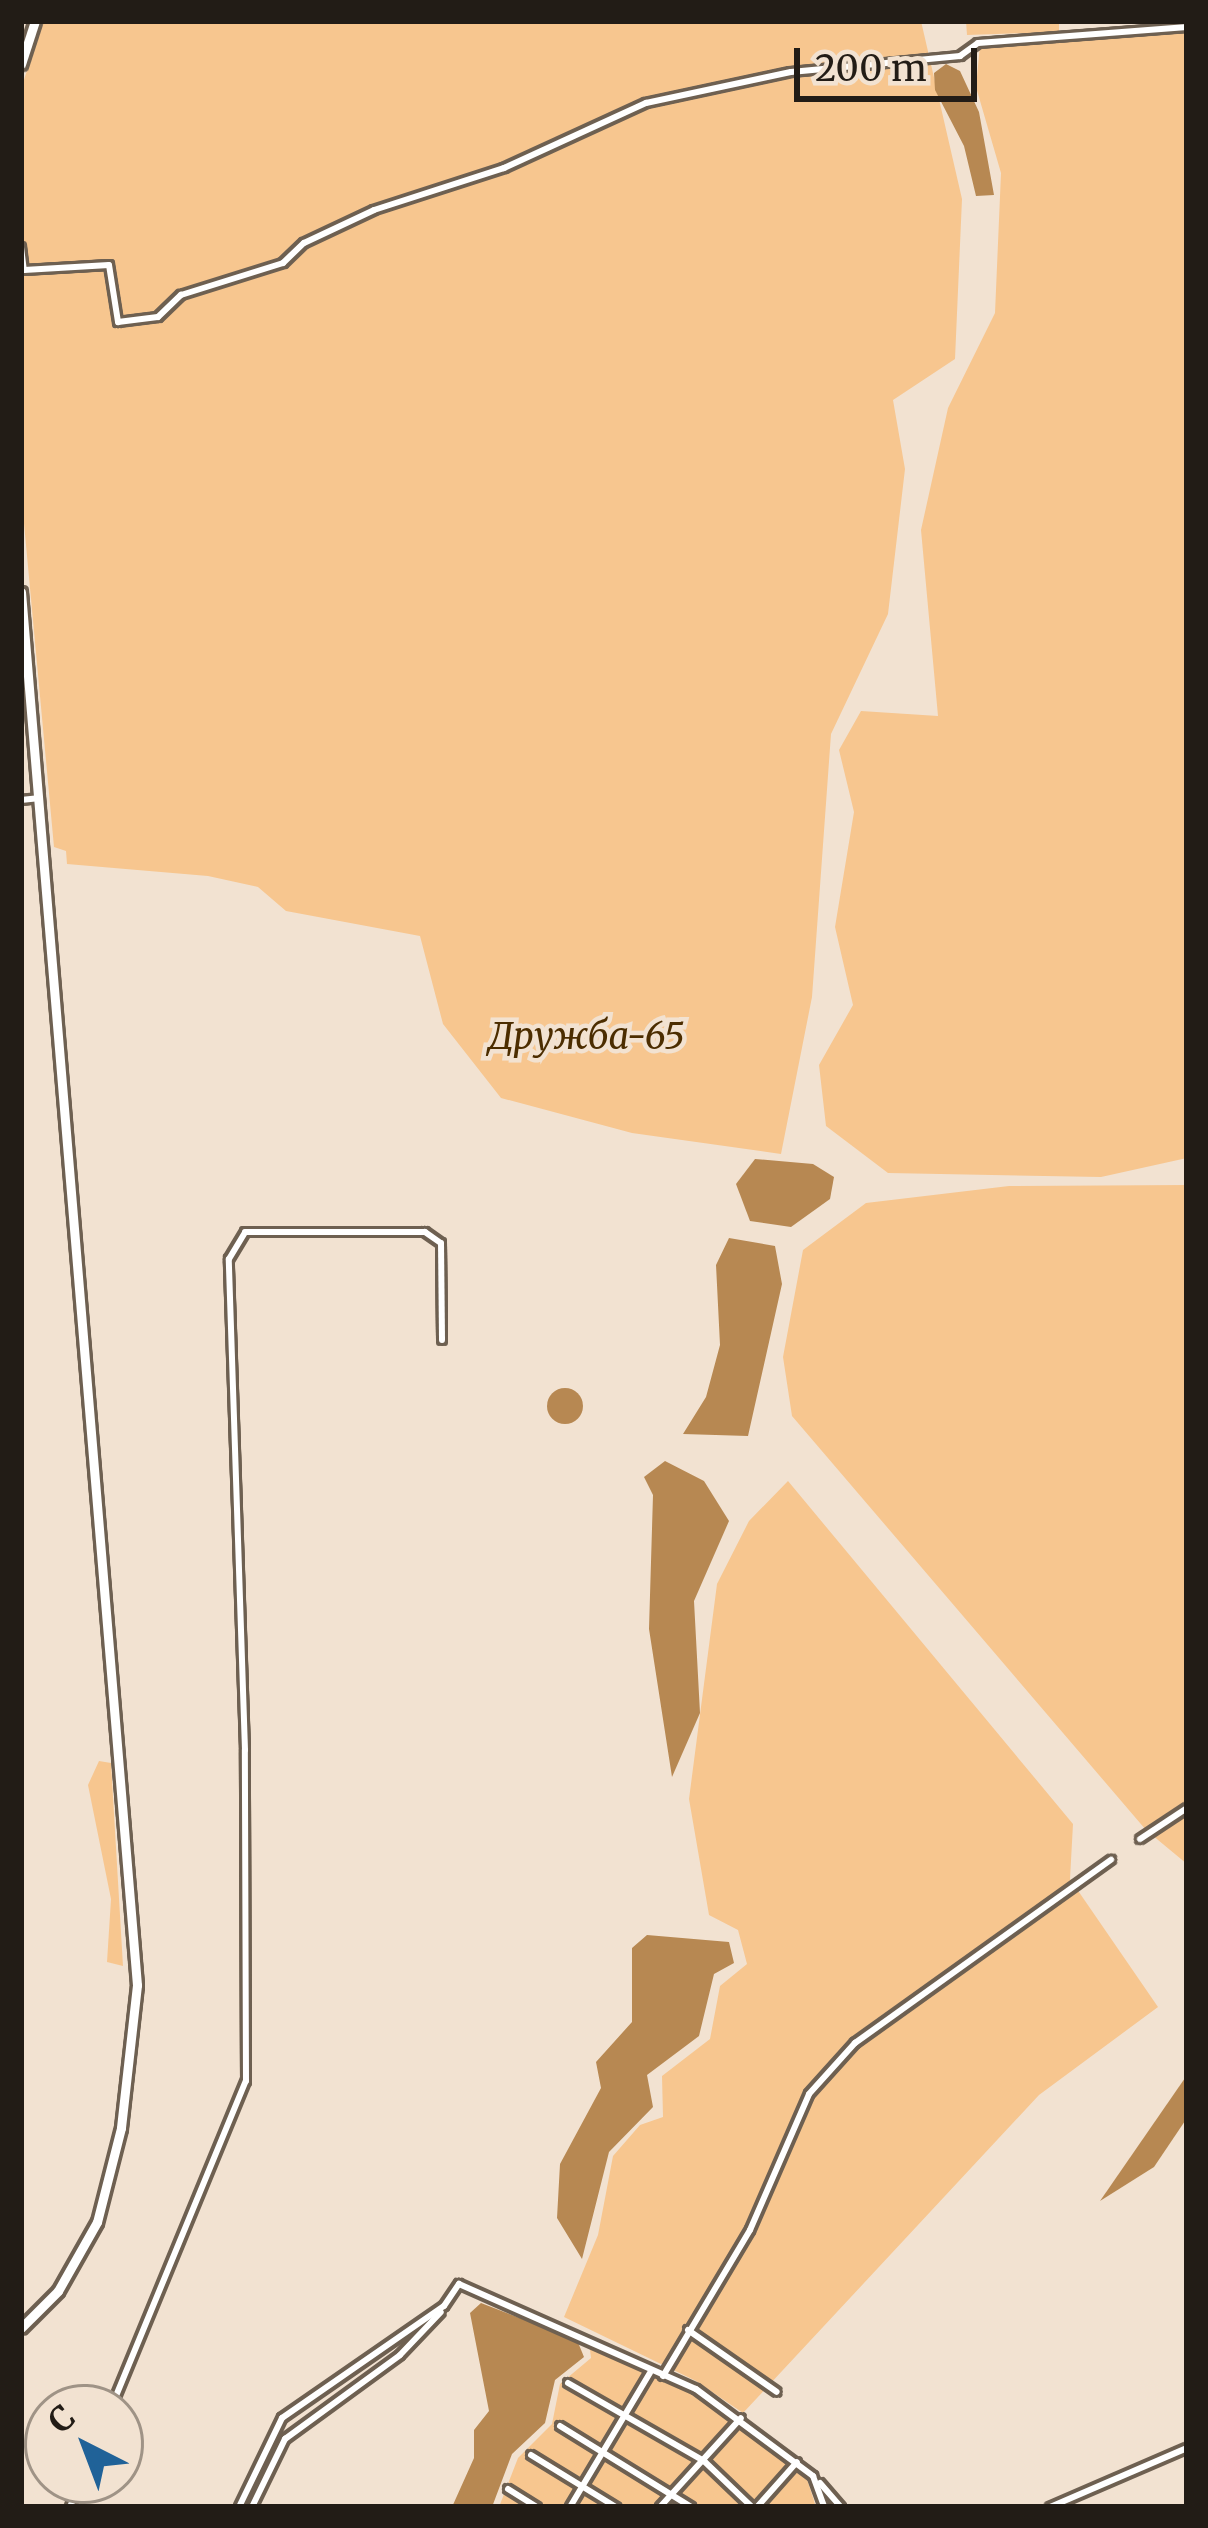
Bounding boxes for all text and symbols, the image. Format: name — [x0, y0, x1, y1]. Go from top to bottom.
scale bar — [800, 24, 983, 98]
text: 200 m — [815, 46, 927, 91]
park label: Дружба-65 — [488, 1015, 684, 1059]
north arrow — [24, 2384, 144, 2504]
text: С — [40, 2397, 83, 2442]

